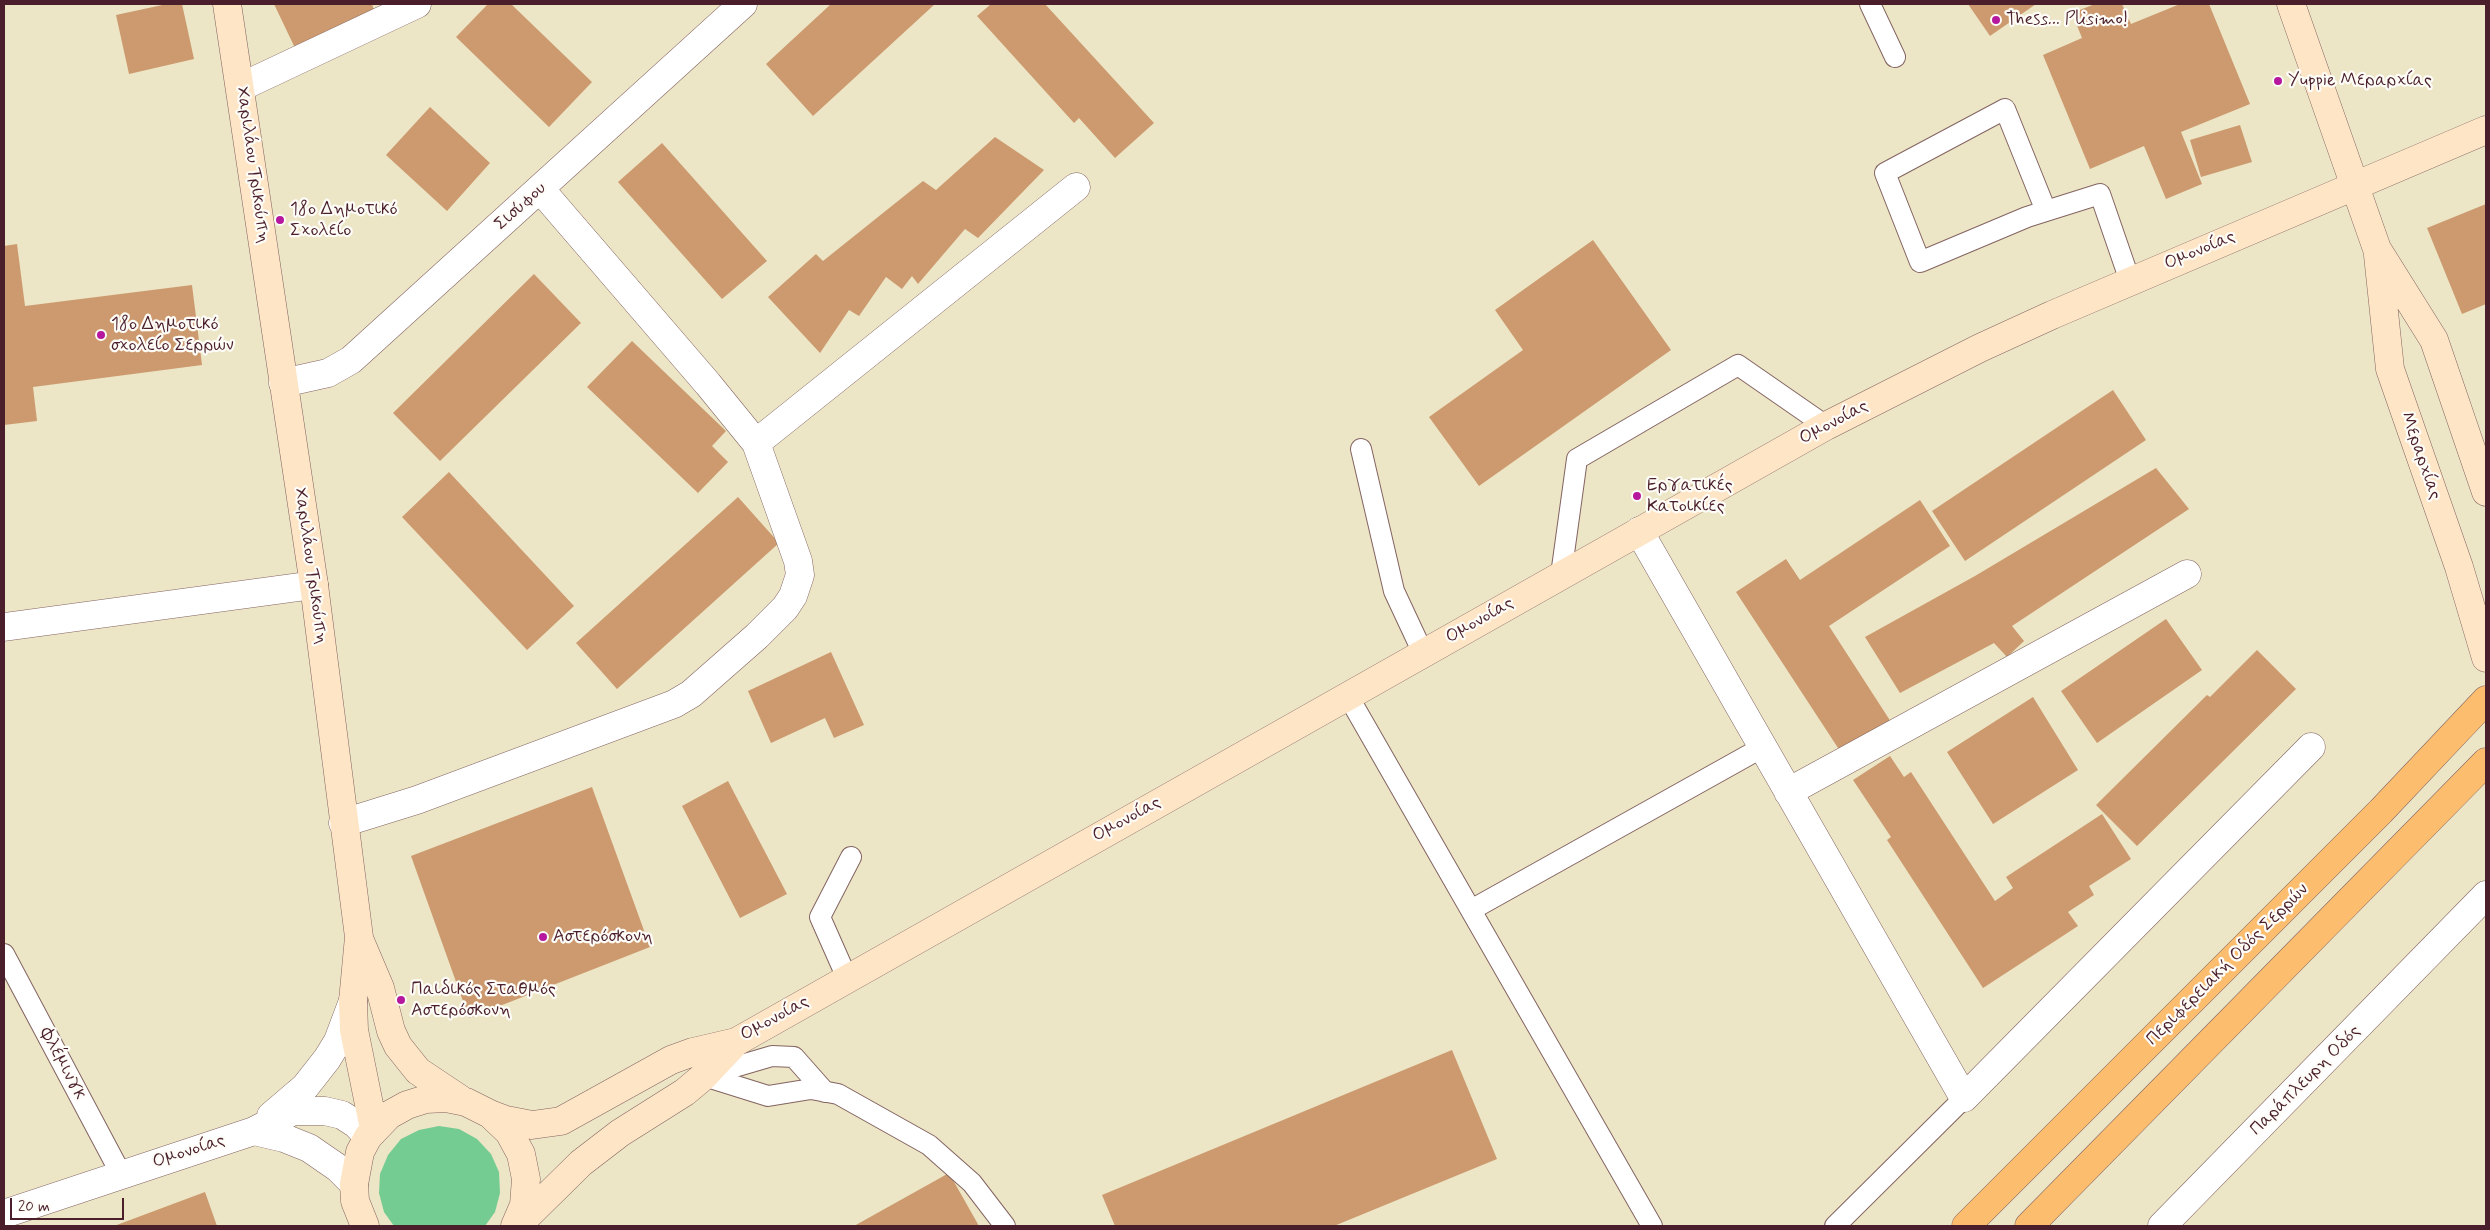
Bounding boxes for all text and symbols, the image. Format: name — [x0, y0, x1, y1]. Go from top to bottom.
place label: Thess… Plisimo! — [2006, 9, 2128, 31]
marker: Thess… Plisimo! — [1990, 14, 2002, 26]
place label: Yuppie Μεραρχίας — [2288, 70, 2432, 92]
marker: Yuppie Μεραρχίας — [2272, 75, 2284, 87]
street label: Χαριλάου Τρικούπη — [230, 85, 274, 245]
street label: Σισύφου — [491, 178, 551, 236]
place label: 18ο Δημοτικό Σχολείο — [290, 199, 397, 242]
marker: 18ο Δημοτικό Σχολείο — [274, 214, 286, 226]
street label: Ομονοίας — [2161, 226, 2239, 276]
place label: 18ο Δημοτικό σχολείο Σερρών — [111, 314, 234, 356]
marker: 18ο Δημοτικό σχολείο Σερρών — [95, 329, 107, 341]
street label: Ομονοίας — [1796, 396, 1872, 450]
street label: Μεραρχίας — [2395, 409, 2445, 503]
place label: Εργατικές Κατοικίες — [1647, 475, 1733, 518]
street label: Χαριλάου Τρικούπη — [288, 486, 332, 646]
marker: Εργατικές Κατοικίες — [1631, 490, 1643, 502]
street label: Ομονοίας — [1442, 593, 1518, 649]
street label: Ομονοίας — [1089, 792, 1165, 848]
street label: Περιφερειακή Οδός Σερρών — [2142, 879, 2314, 1051]
place label: Αστερόσκονη — [553, 926, 653, 948]
marker: Αστερόσκονη — [537, 931, 549, 943]
place label: Παιδικός Σταθμός Αστερόσκονη — [411, 979, 556, 1022]
street label: Ομονοίας — [737, 991, 813, 1047]
marker: Παιδικός Σταθμός Αστερόσκονη — [395, 994, 407, 1006]
street label: Παράπλευρη Οδός — [2246, 1021, 2366, 1141]
street label: Φλέμινγκ — [34, 1024, 90, 1104]
street label: Ομονοίας — [150, 1130, 228, 1174]
scale bar — [12, 1188, 126, 1220]
text: 20 m — [18, 1197, 50, 1217]

